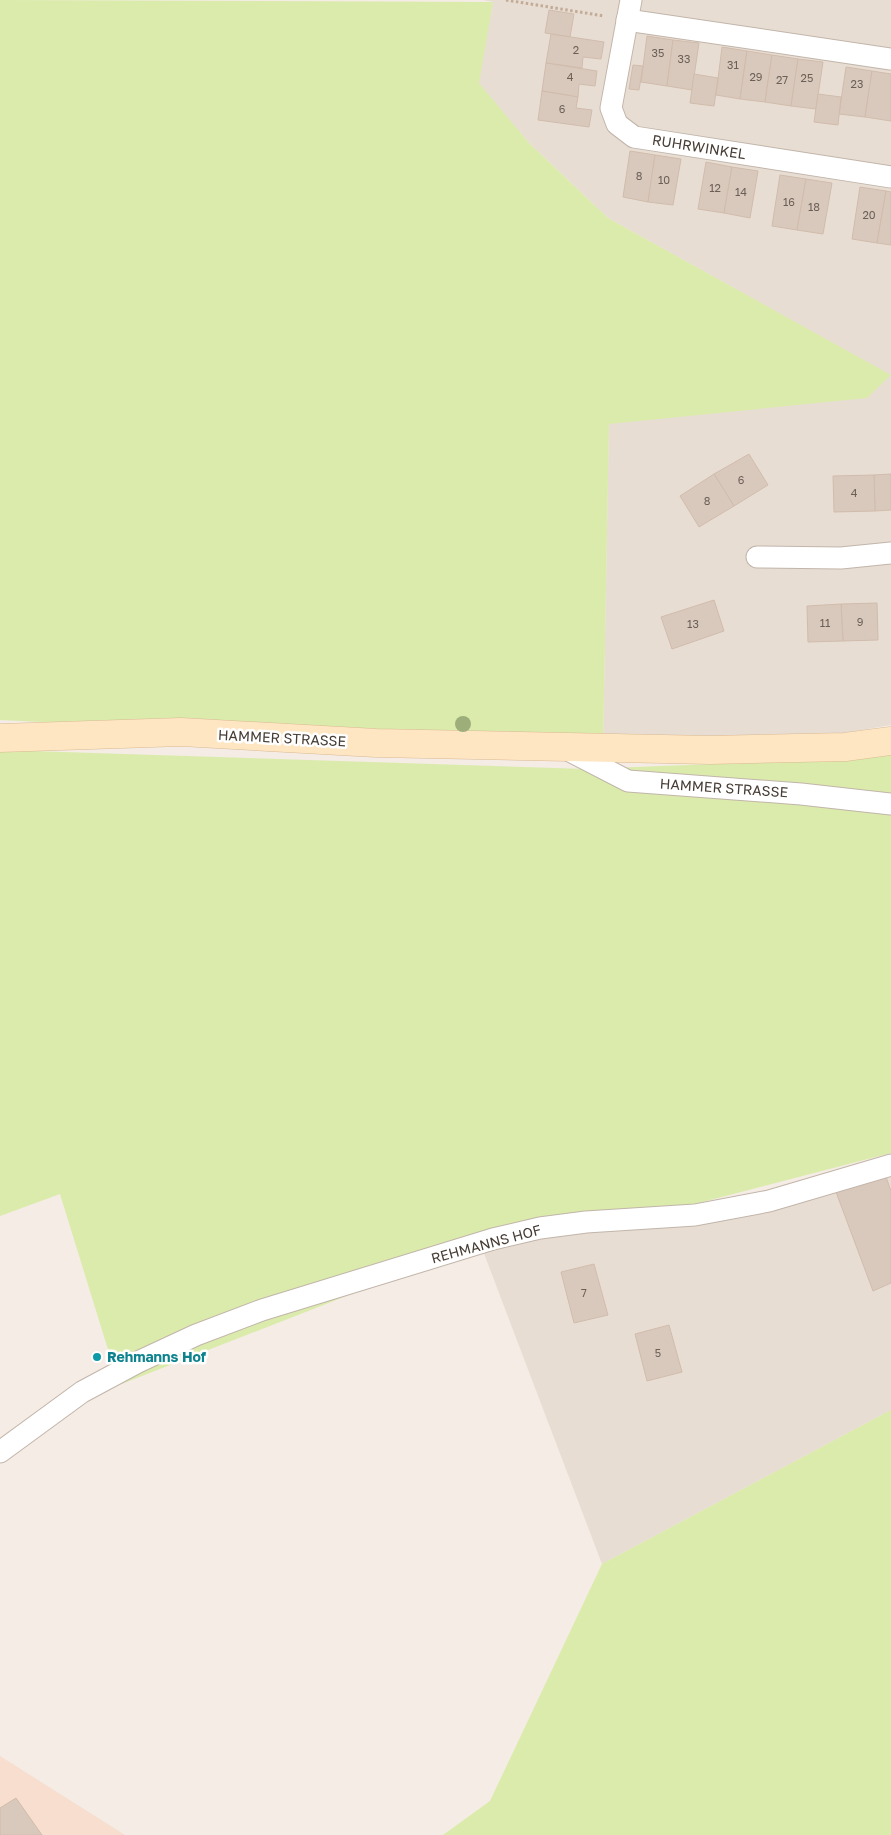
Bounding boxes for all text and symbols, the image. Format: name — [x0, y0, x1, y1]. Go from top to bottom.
house number: 2 — [573, 43, 579, 56]
house number: 35 — [652, 46, 664, 59]
house number: 33 — [678, 52, 690, 65]
house number: 31 — [727, 58, 739, 71]
house number: 4 — [567, 70, 574, 83]
house number: 29 — [749, 70, 763, 83]
house number: 25 — [801, 71, 813, 84]
house number: 27 — [776, 73, 788, 86]
house number: 23 — [851, 77, 863, 90]
house number: 6 — [559, 102, 566, 115]
street label: RUHRWINKEL — [651, 131, 747, 162]
house number: 8 — [636, 169, 643, 182]
house number: 10 — [658, 173, 670, 186]
house number: 12 — [709, 181, 721, 194]
house number: 14 — [735, 185, 747, 198]
house number: 16 — [783, 195, 795, 208]
house number: 18 — [808, 200, 820, 213]
house number: 20 — [862, 208, 876, 221]
house number: 6 — [738, 473, 745, 486]
house number: 4 — [851, 486, 858, 499]
house number: 8 — [704, 494, 711, 507]
house number: 9 — [857, 615, 863, 628]
house number: 11 — [820, 616, 830, 629]
house number: 13 — [687, 617, 699, 630]
street label: HAMMER STRASSE — [217, 726, 347, 749]
street label: HAMMER STRASSE — [659, 775, 789, 800]
street label: REHMANNS HOF — [429, 1221, 543, 1266]
house number: 7 — [581, 1286, 587, 1299]
house number: 5 — [655, 1346, 661, 1359]
place label: Rehmanns Hof — [107, 1348, 207, 1365]
marker: Rehmanns Hof — [91, 1351, 103, 1363]

